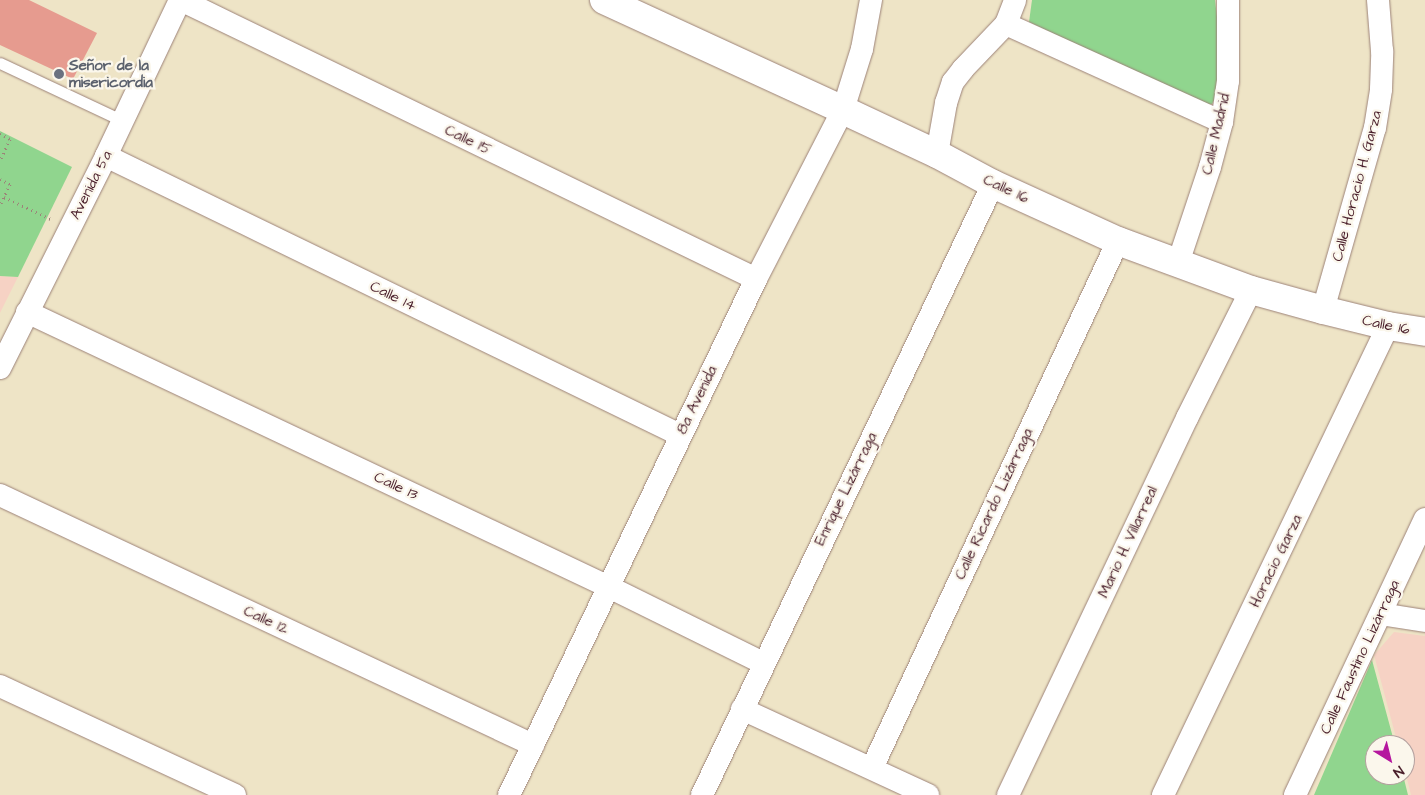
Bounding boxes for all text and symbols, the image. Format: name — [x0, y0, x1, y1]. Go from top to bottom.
place label: Señor de la misericordia — [69, 56, 153, 91]
marker: Señor de la misericordia — [53, 68, 65, 80]
street label: Calle Madrid — [1198, 92, 1234, 176]
street label: Calle Horacio H. Garza — [1328, 109, 1386, 263]
street label: Calle 15 — [442, 121, 494, 159]
street label: Avenida 5a — [66, 148, 116, 222]
street label: Calle 16 — [980, 171, 1032, 207]
street label: Calle 14 — [367, 277, 419, 315]
street label: Calle 16 — [1360, 311, 1412, 339]
street label: 8a Avenida — [673, 363, 721, 437]
street label: Calle Ricardo Lizárraga — [951, 425, 1037, 583]
street label: Enrique Lizárraga — [811, 429, 881, 549]
street label: Calle 13 — [371, 468, 421, 504]
street label: Mario H. Villarreal — [1094, 483, 1162, 601]
street label: Horacio Garza — [1246, 512, 1306, 610]
street label: Calle Faustino Lizárraga — [1316, 577, 1404, 737]
street label: Calle 12 — [241, 602, 291, 638]
north arrow — [1365, 735, 1415, 785]
text: N — [1389, 761, 1408, 782]

